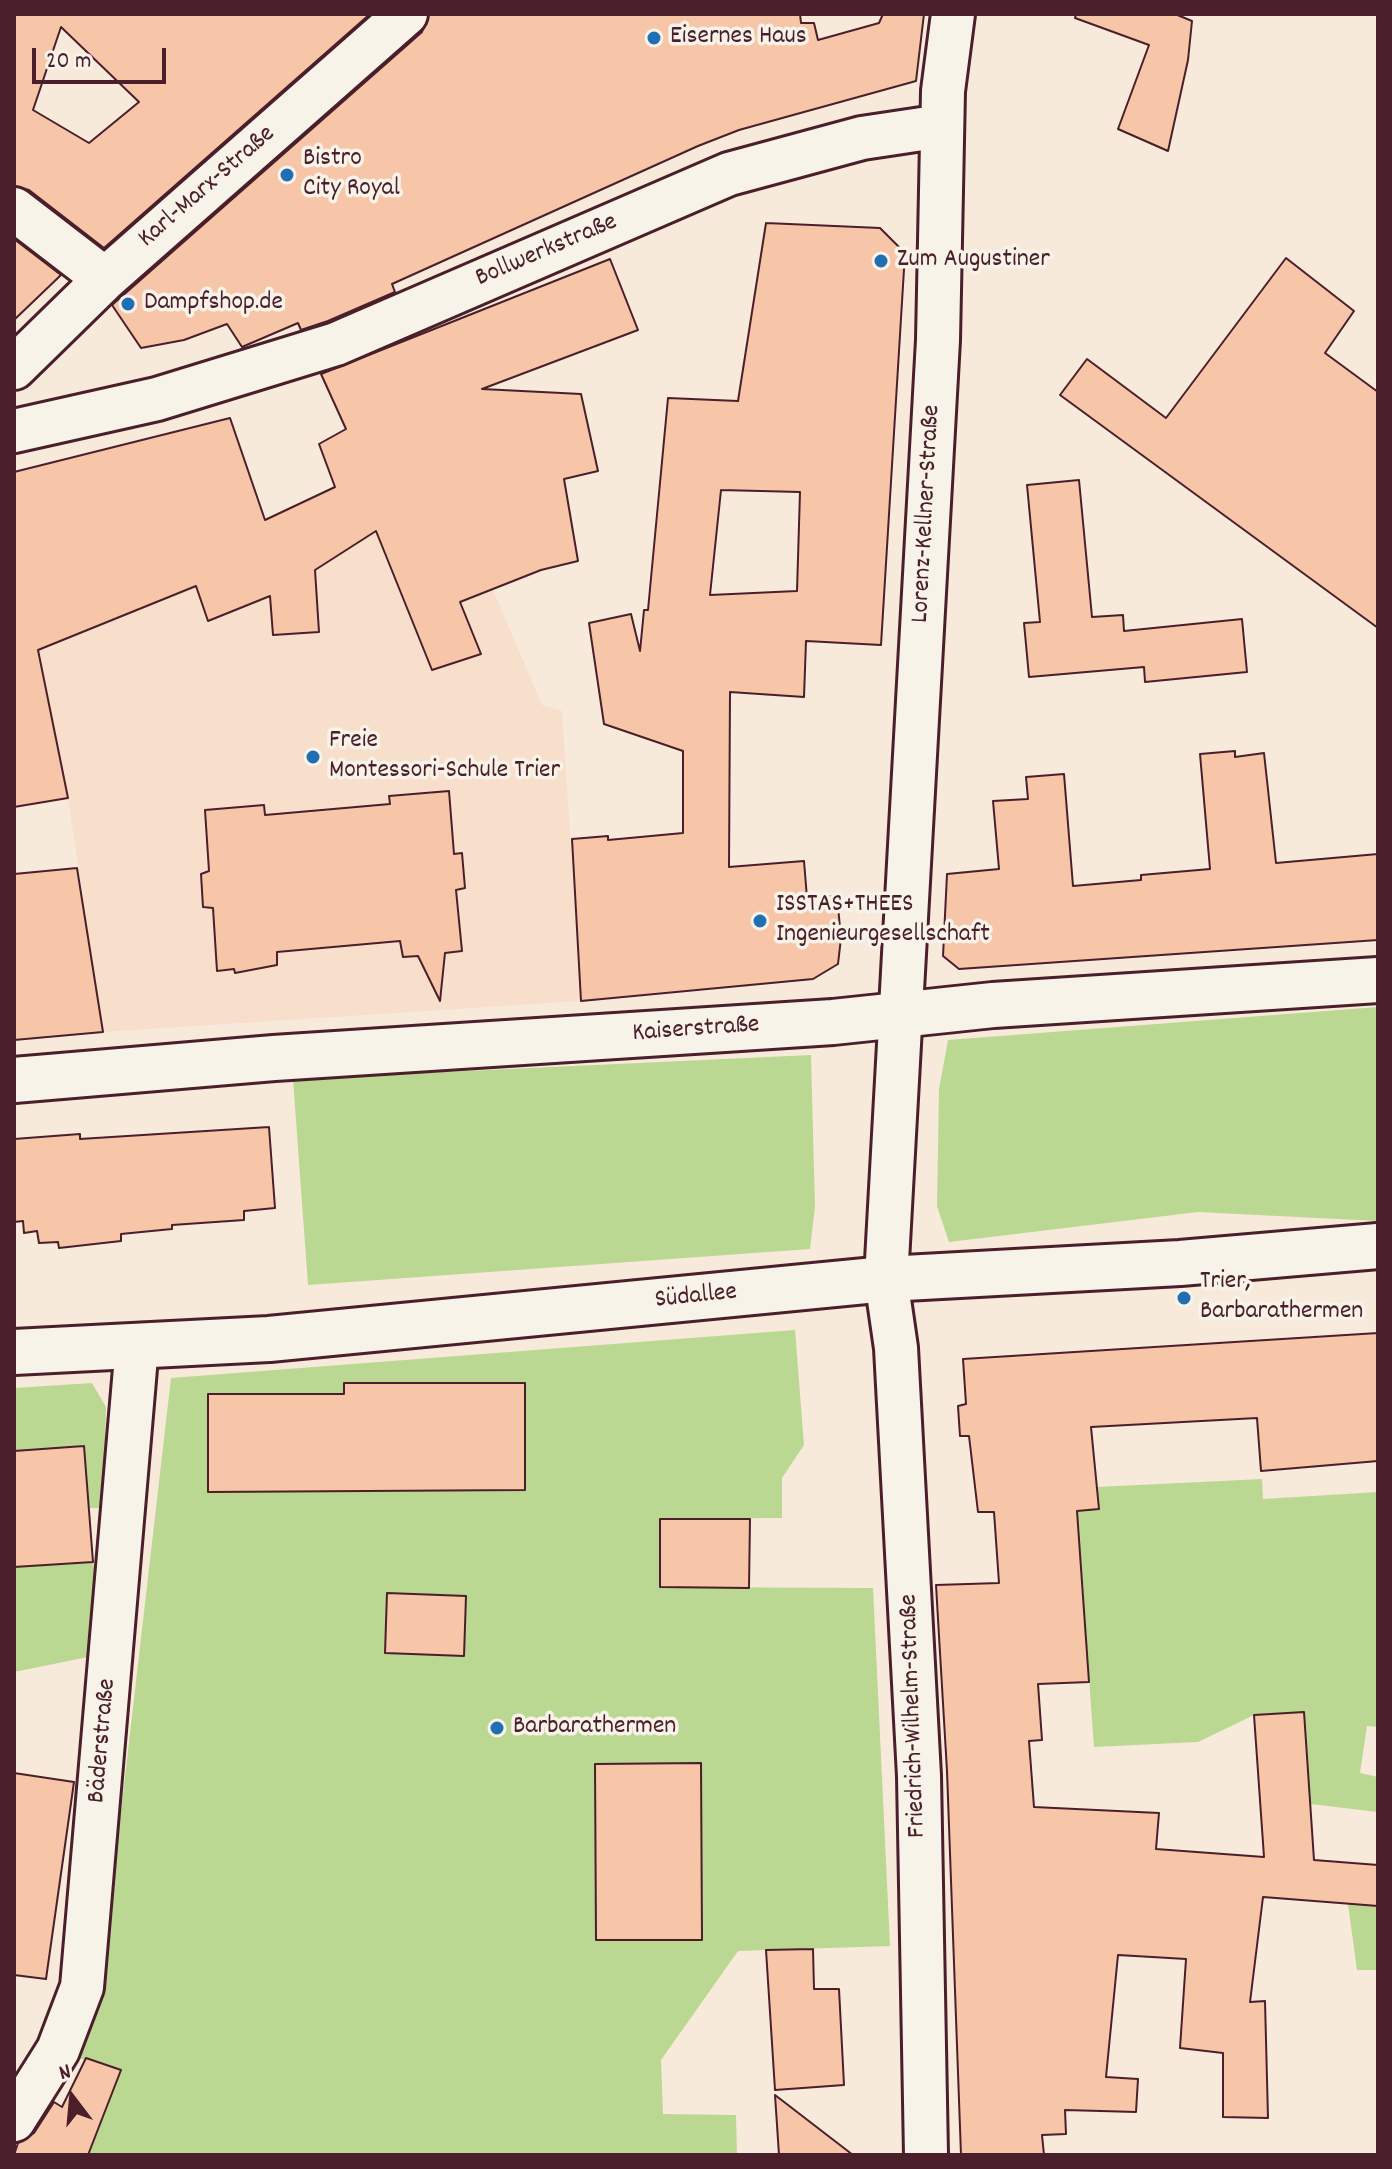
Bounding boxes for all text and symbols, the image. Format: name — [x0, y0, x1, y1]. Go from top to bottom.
place label: Eisernes Haus — [670, 22, 807, 54]
marker: Eisernes Haus — [645, 29, 663, 47]
scale bar — [36, 32, 170, 82]
text: 20 m — [46, 45, 92, 79]
street label: Karl-Marx-Straße — [133, 120, 283, 256]
place label: Bistro City Royal — [303, 144, 400, 206]
marker: Bistro City Royal — [278, 166, 296, 184]
street label: Bollwerkstraße — [471, 208, 623, 296]
place label: Zum Augustiner — [897, 245, 1050, 277]
marker: Zum Augustiner — [872, 252, 890, 270]
place label: Dampfshop.de — [144, 288, 283, 320]
marker: Dampfshop.de — [119, 295, 137, 313]
street label: Lorenz-Kellner-Straße — [907, 404, 949, 624]
place label: Freie Montessori-Schule Trier — [329, 726, 560, 788]
marker: Freie Montessori-Schule Trier — [304, 748, 322, 766]
place label: ISSTAS+THEES Ingenieurgesellschaft — [776, 890, 990, 952]
marker: ISSTAS+THEES Ingenieurgesellschaft — [751, 912, 769, 930]
street label: Kaiserstraße — [631, 1011, 761, 1051]
place label: Trier, Barbarathermen — [1200, 1267, 1363, 1328]
street label: Südallee — [653, 1278, 739, 1318]
marker: Trier, Barbarathermen — [1175, 1289, 1193, 1307]
street label: Friedrich-Wilhelm-Straße — [895, 1593, 935, 1839]
street label: Bäderstraße — [83, 1678, 125, 1804]
place label: Barbarathermen — [513, 1712, 676, 1744]
marker: Barbarathermen — [488, 1719, 506, 1737]
north arrow — [32, 2057, 112, 2137]
text: N — [56, 2057, 75, 2090]

